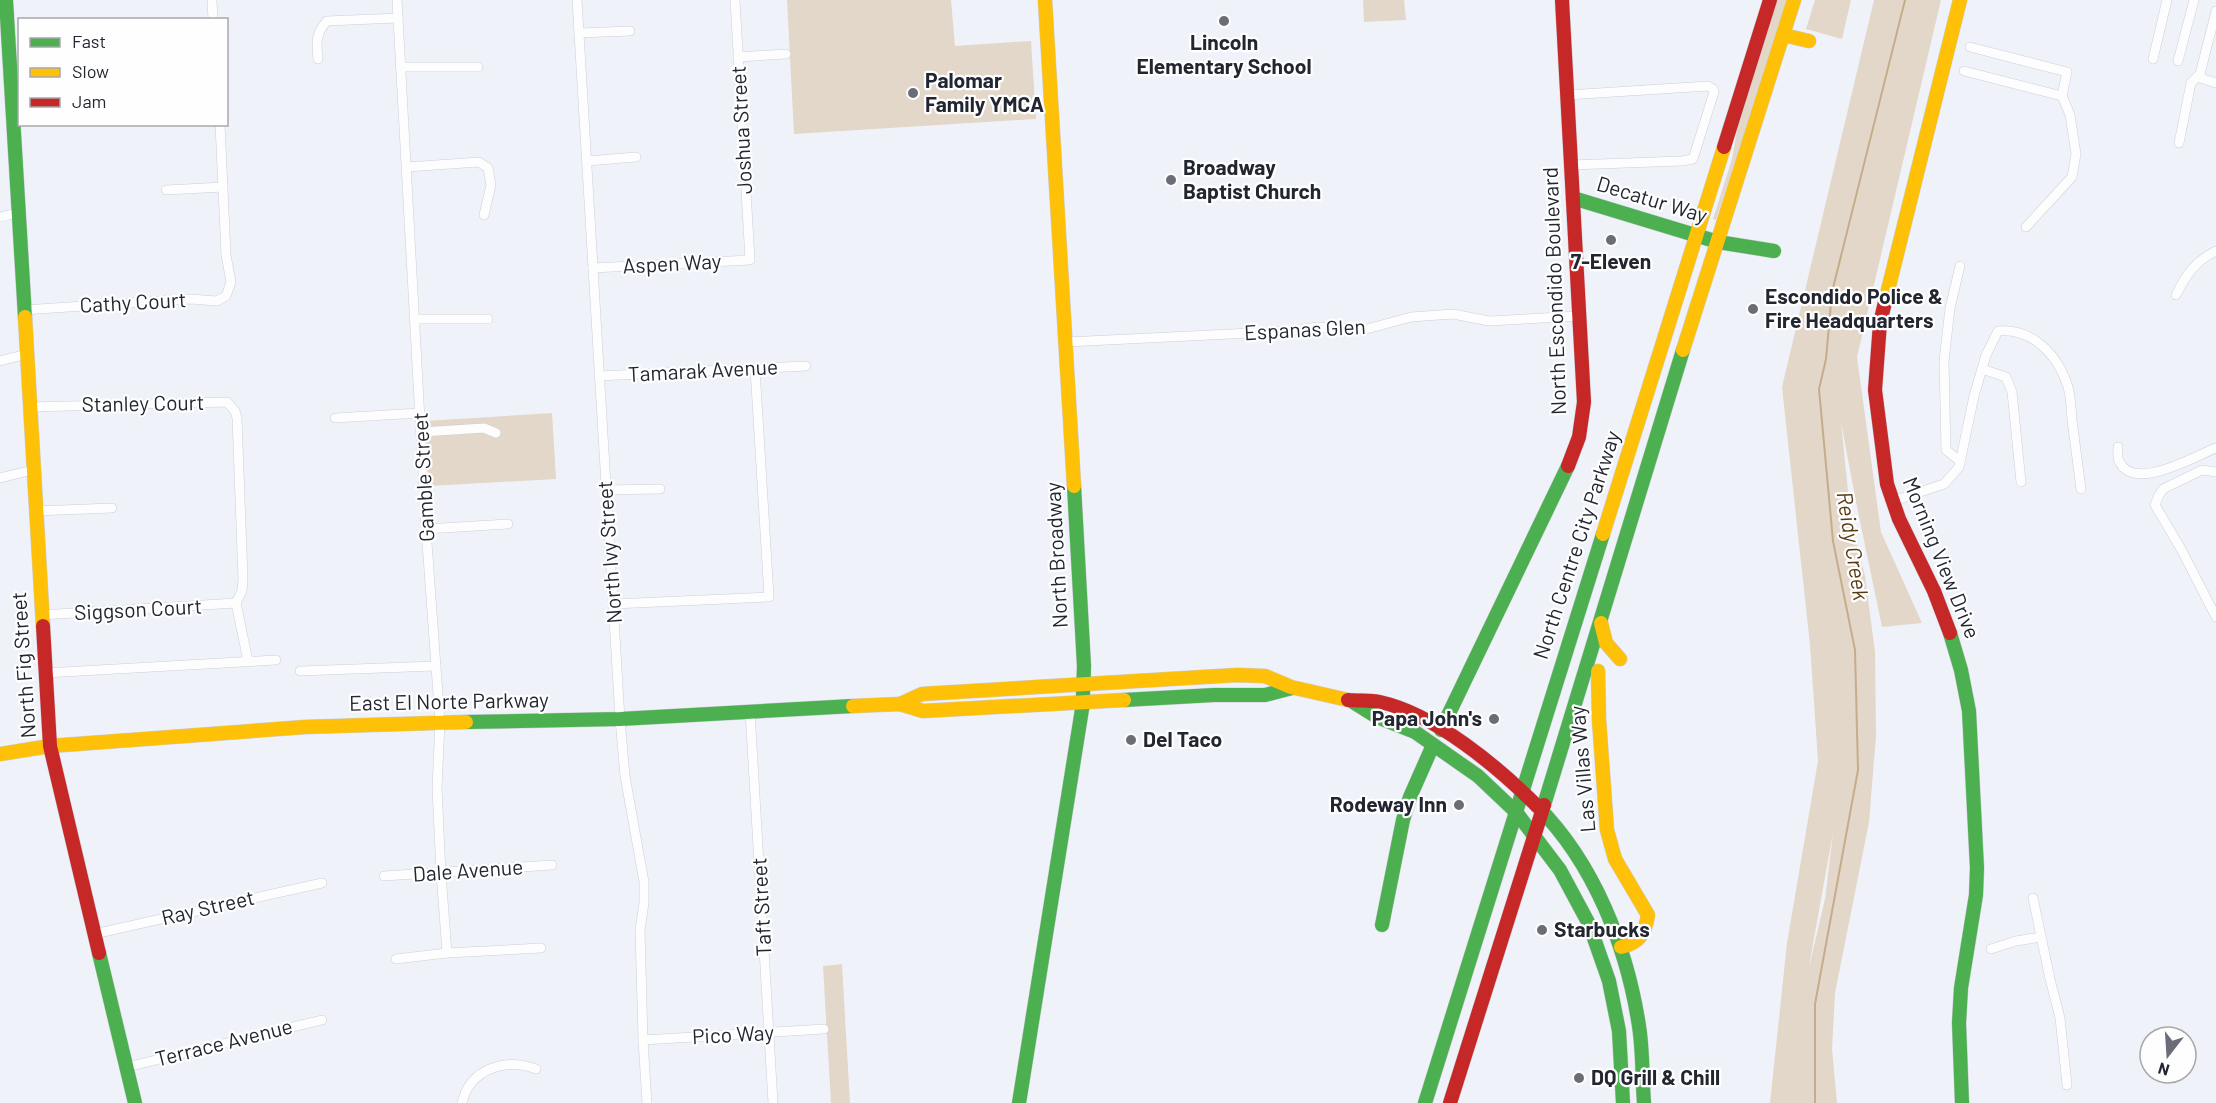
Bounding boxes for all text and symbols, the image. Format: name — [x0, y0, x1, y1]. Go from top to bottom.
marker: Lincoln Elementary School — [1217, 14, 1231, 28]
legend — [18, 18, 228, 126]
place label: Lincoln Elementary School — [1136, 29, 1312, 78]
text: Fast — [72, 30, 106, 52]
text: Slow — [72, 60, 109, 82]
street label: Joshua Street — [725, 65, 756, 195]
place label: Palomar Family YMCA — [925, 67, 1044, 116]
marker: Palomar Family YMCA — [906, 86, 920, 100]
text: Jam — [72, 90, 106, 112]
place label: Broadway Baptist Church — [1183, 154, 1321, 203]
street label: North Escondido Boulevard — [1537, 167, 1570, 415]
street label: Decatur Way — [1594, 170, 1711, 227]
marker: Broadway Baptist Church — [1164, 173, 1178, 187]
marker: 7-Eleven — [1604, 233, 1618, 247]
street label: Aspen Way — [622, 247, 722, 278]
place label: 7-Eleven — [1571, 248, 1651, 273]
place label: Escondido Police & Fire Headquarters — [1765, 283, 1943, 332]
street label: Cathy Court — [79, 286, 187, 317]
marker: Escondido Police & Fire Headquarters — [1746, 302, 1760, 316]
street label: Espanas Glen — [1243, 313, 1366, 344]
street label: Tamarak Avenue — [627, 353, 779, 386]
street label: Stanley Court — [81, 389, 204, 416]
street label: Gamble Street — [407, 412, 438, 543]
street label: North Centre City Parkway — [1527, 427, 1624, 662]
street label: Morning View Drive — [1899, 473, 1986, 642]
street label: North Ivy Street — [591, 480, 626, 624]
street label: North Broadway — [1039, 481, 1072, 629]
water label: Reidy Creek — [1833, 490, 1875, 602]
street label: North Fig Street — [5, 591, 40, 739]
street label: Siggson Court — [73, 593, 202, 624]
street label: East El Norte Parkway — [349, 686, 549, 715]
street label: Las Villas Way — [1563, 704, 1599, 834]
place label: Papa John's — [1372, 705, 1482, 730]
marker: Papa John's — [1487, 712, 1501, 726]
place label: Del Taco — [1143, 726, 1222, 751]
marker: Del Taco — [1124, 733, 1138, 747]
place label: Rodeway Inn — [1330, 791, 1447, 816]
marker: Rodeway Inn — [1452, 798, 1466, 812]
street label: Dale Avenue — [412, 853, 524, 886]
street label: Taft Street — [745, 857, 776, 957]
street label: Ray Street — [159, 884, 257, 929]
place label: Starbucks — [1554, 916, 1650, 941]
marker: Starbucks — [1535, 923, 1549, 937]
street label: Terrace Avenue — [152, 1012, 295, 1071]
street label: Pico Way — [691, 1019, 775, 1048]
north arrow — [2138, 1025, 2198, 1085]
text: N — [2156, 1059, 2171, 1080]
place label: DQ Grill & Chill — [1591, 1064, 1720, 1089]
marker: DQ Grill & Chill — [1572, 1071, 1586, 1085]

